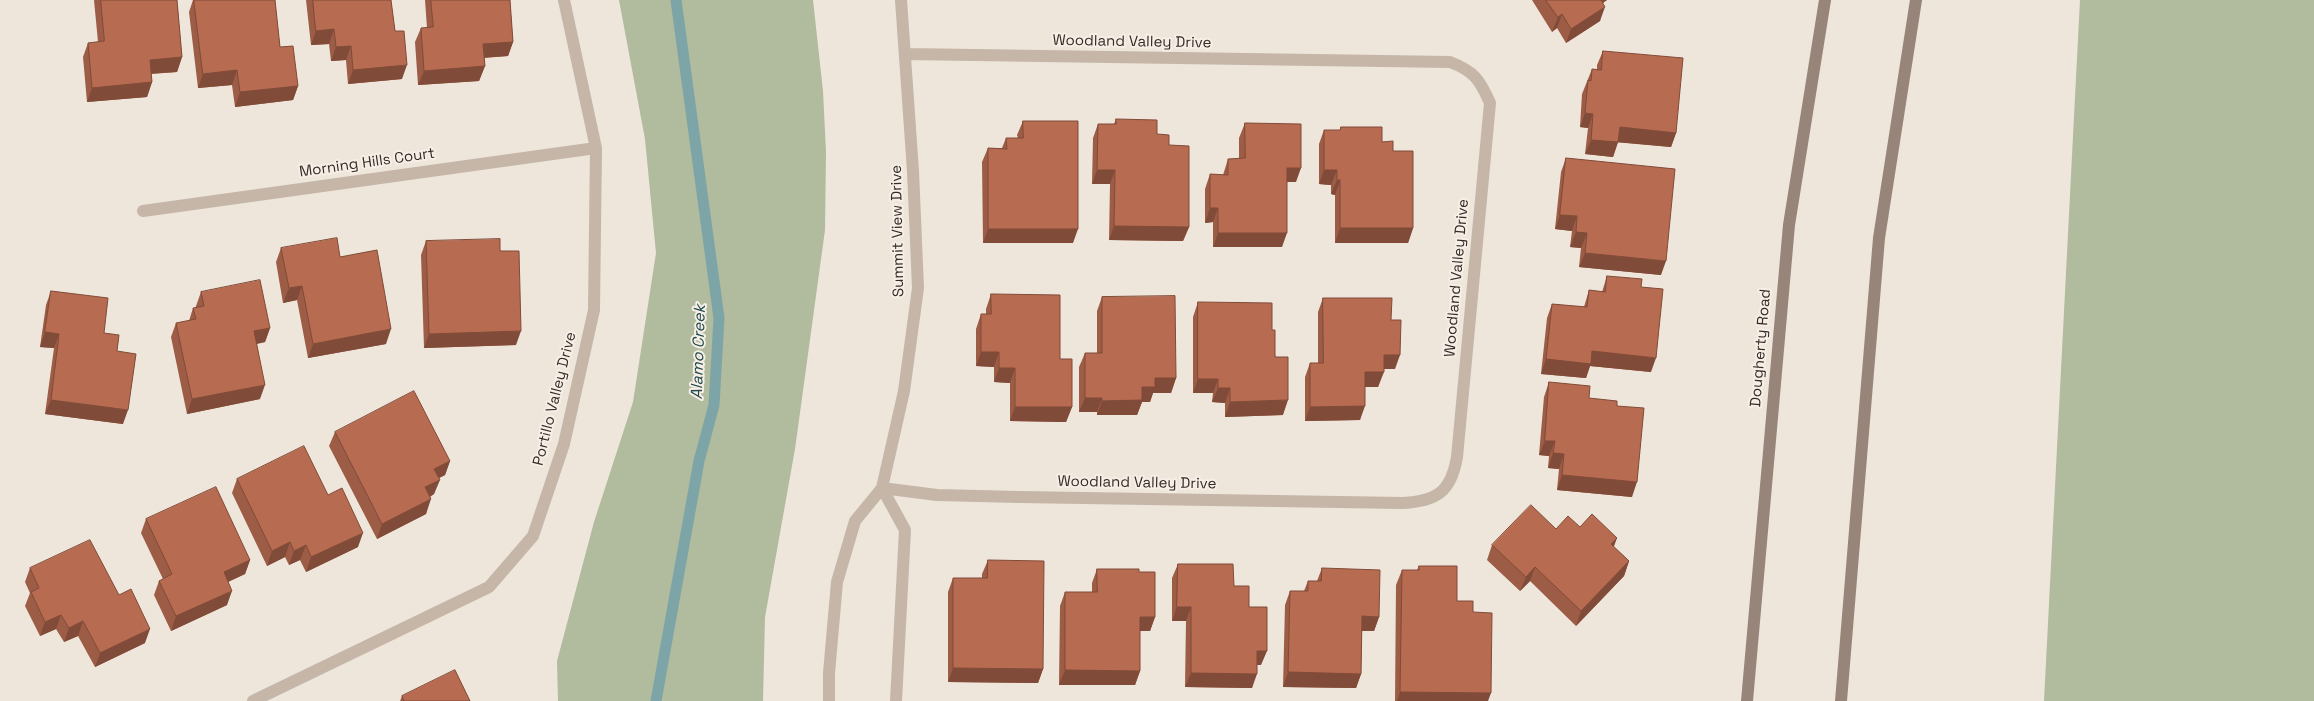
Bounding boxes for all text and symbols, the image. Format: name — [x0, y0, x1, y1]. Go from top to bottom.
street label: Woodland Valley Drive — [1053, 32, 1211, 52]
street label: Morning Hills Court — [298, 145, 436, 181]
street label: Summit View Drive — [888, 165, 908, 297]
street label: Woodland Valley Drive — [1441, 198, 1473, 358]
street label: Dougherty Road — [1747, 288, 1775, 408]
water label: Alamo Creek — [688, 304, 710, 400]
street label: Portillo Valley Drive — [530, 330, 580, 468]
street label: Woodland Valley Drive — [1058, 473, 1216, 493]

